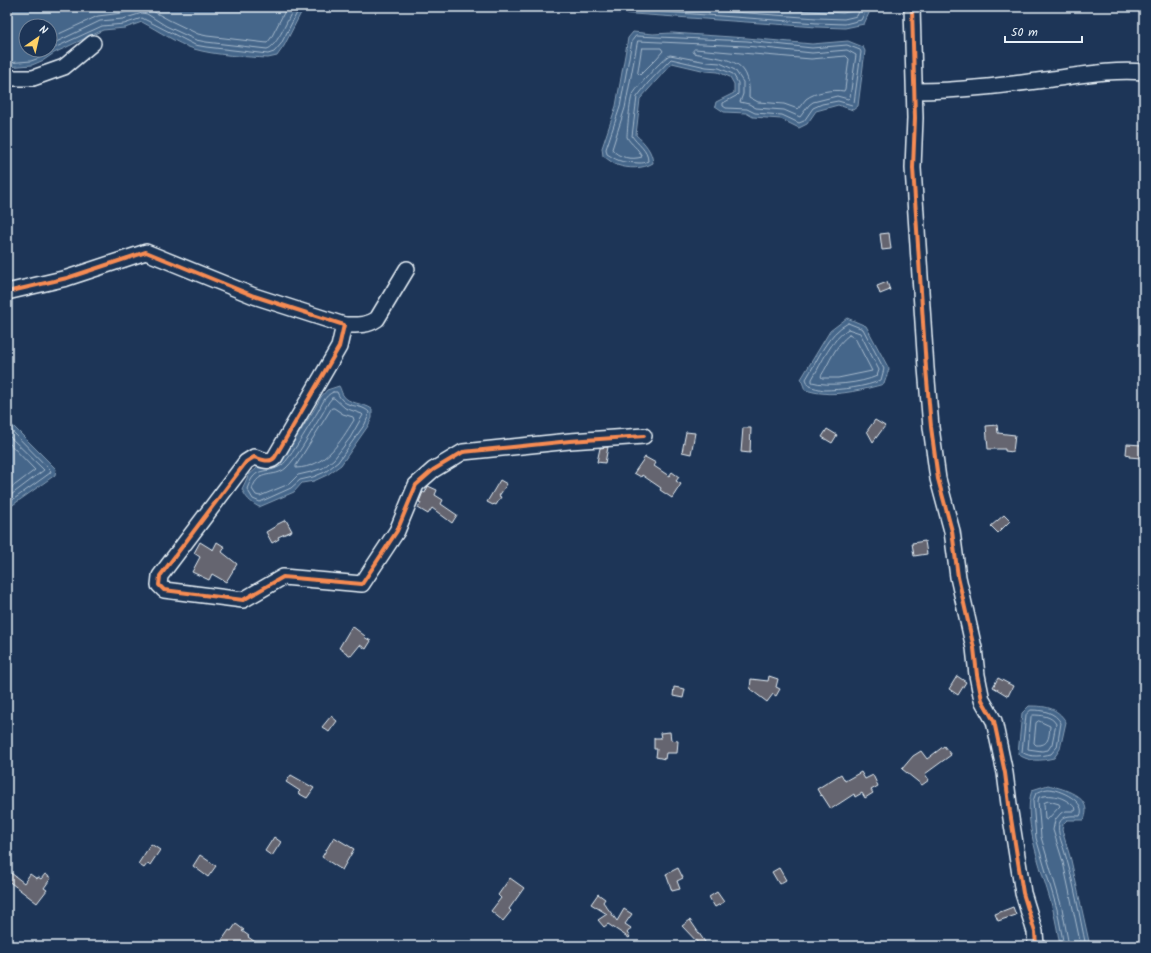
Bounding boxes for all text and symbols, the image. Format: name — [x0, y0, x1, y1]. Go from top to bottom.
north arrow — [18, 18, 58, 58]
scale bar — [1005, 18, 1082, 44]
text: N — [35, 21, 51, 40]
text: 50 m — [1011, 23, 1038, 42]

